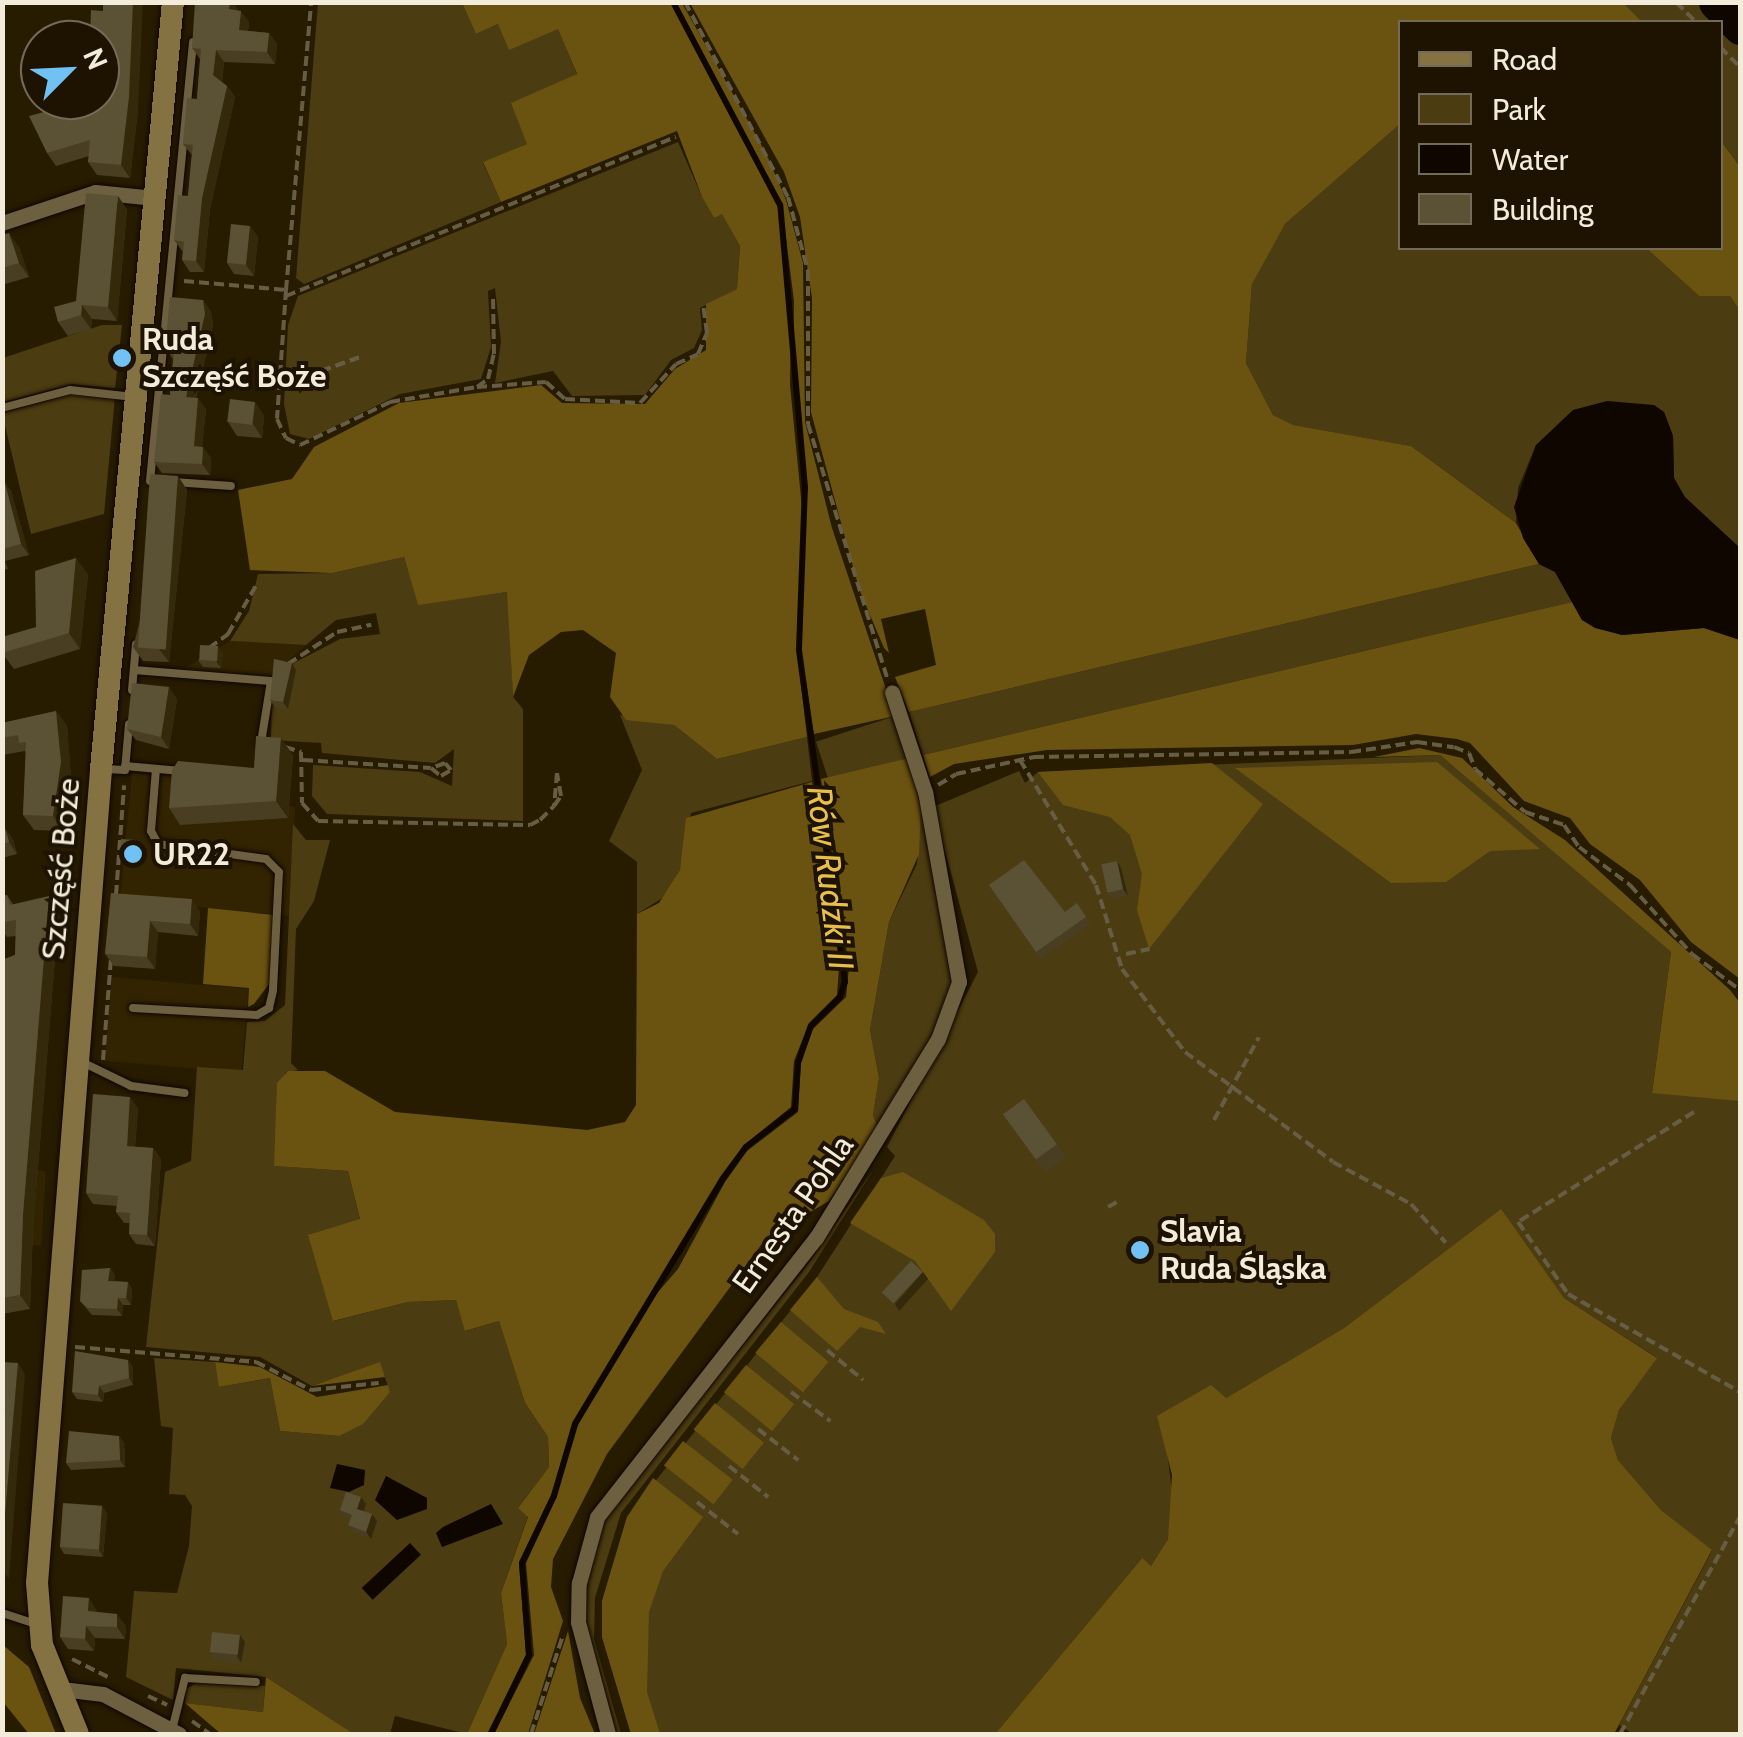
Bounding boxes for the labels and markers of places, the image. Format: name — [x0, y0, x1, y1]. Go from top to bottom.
place label: Ruda Szczęść Boże — [142, 321, 326, 396]
marker: Ruda Szczęść Boże — [111, 347, 133, 369]
place label: UR22 — [153, 835, 230, 873]
marker: UR22 — [122, 843, 144, 865]
place label: Slavia Ruda Śląska — [1160, 1213, 1326, 1288]
marker: Slavia Ruda Śląska — [1129, 1239, 1151, 1261]

